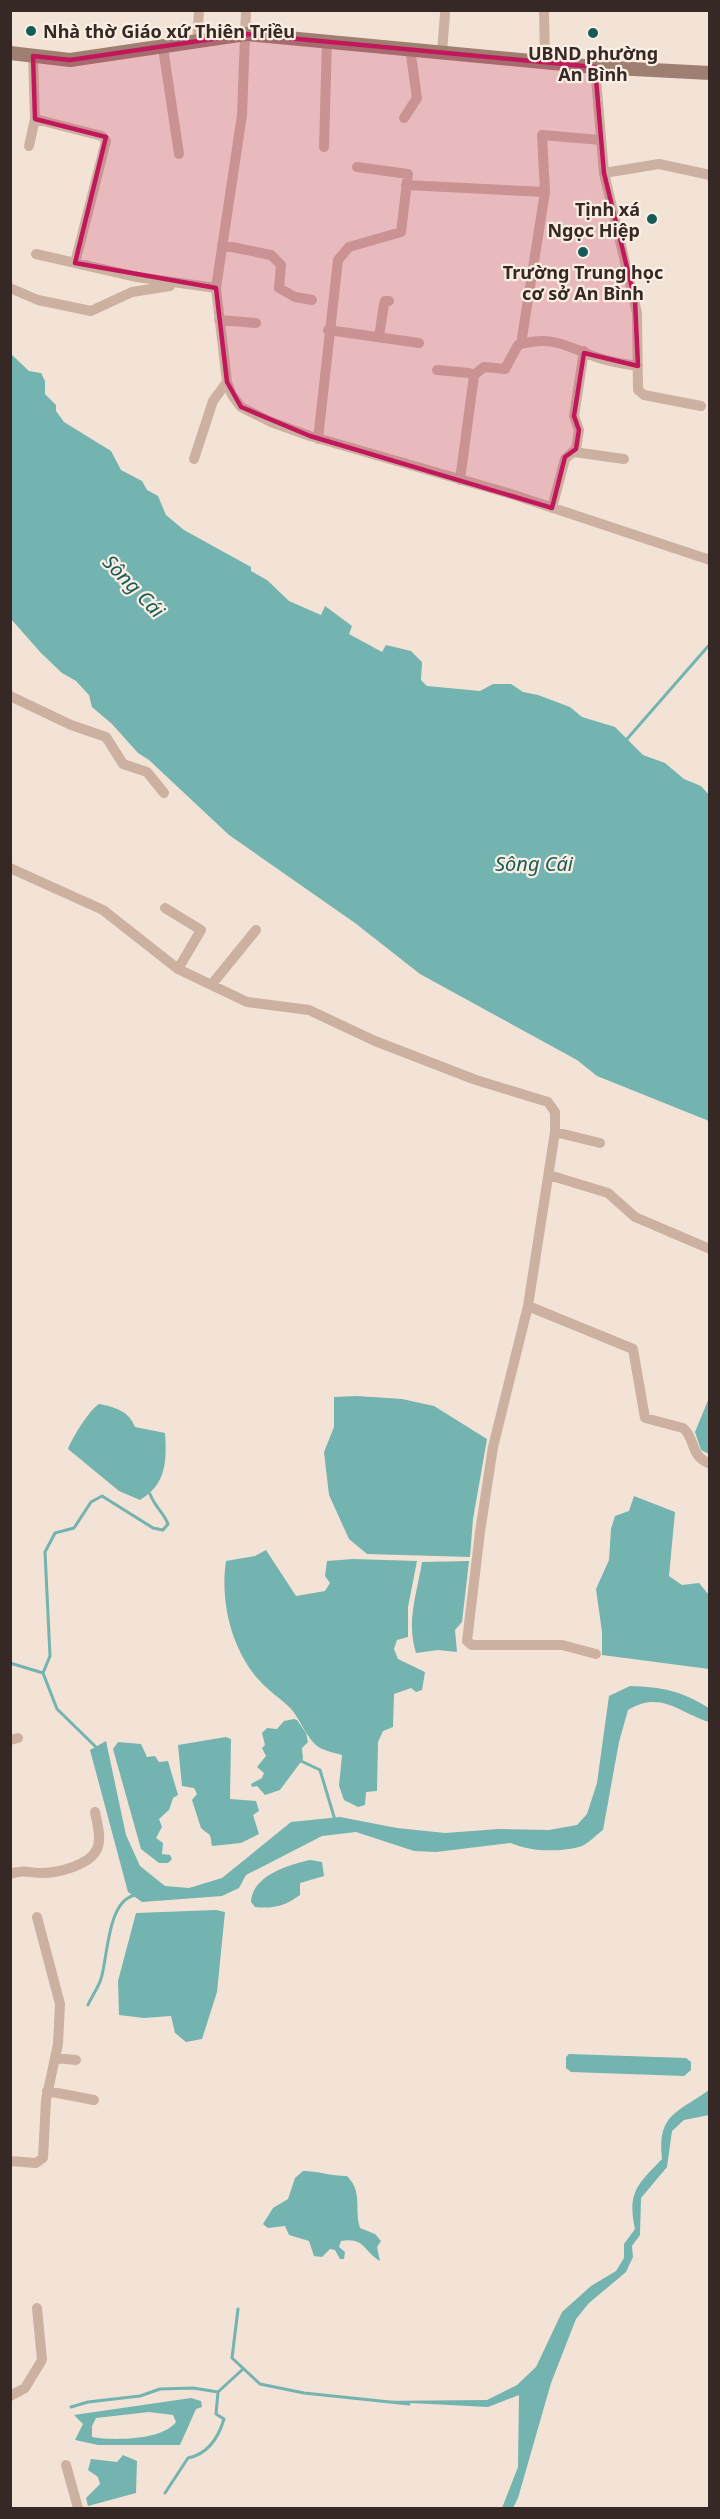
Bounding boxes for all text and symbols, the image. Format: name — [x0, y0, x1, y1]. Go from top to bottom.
place label: Nhà thờ Giáo xứ Thiên Triều — [43, 19, 295, 43]
marker: Nhà thờ Giáo xứ Thiên Triều — [24, 24, 38, 38]
marker: UBND phường An Bình — [586, 26, 600, 40]
place label: UBND phường An Bình — [528, 41, 658, 86]
place label: Tịnh xá Ngọc Hiệp — [547, 197, 640, 242]
marker: Tịnh xá Ngọc Hiệp — [645, 212, 659, 226]
marker: Trường Trung học cơ sở An Bình — [576, 245, 590, 259]
place label: Trường Trung học cơ sở An Bình — [503, 260, 663, 305]
water label: Sông Cái — [97, 549, 171, 624]
water label: Sông Cái — [495, 850, 574, 877]

